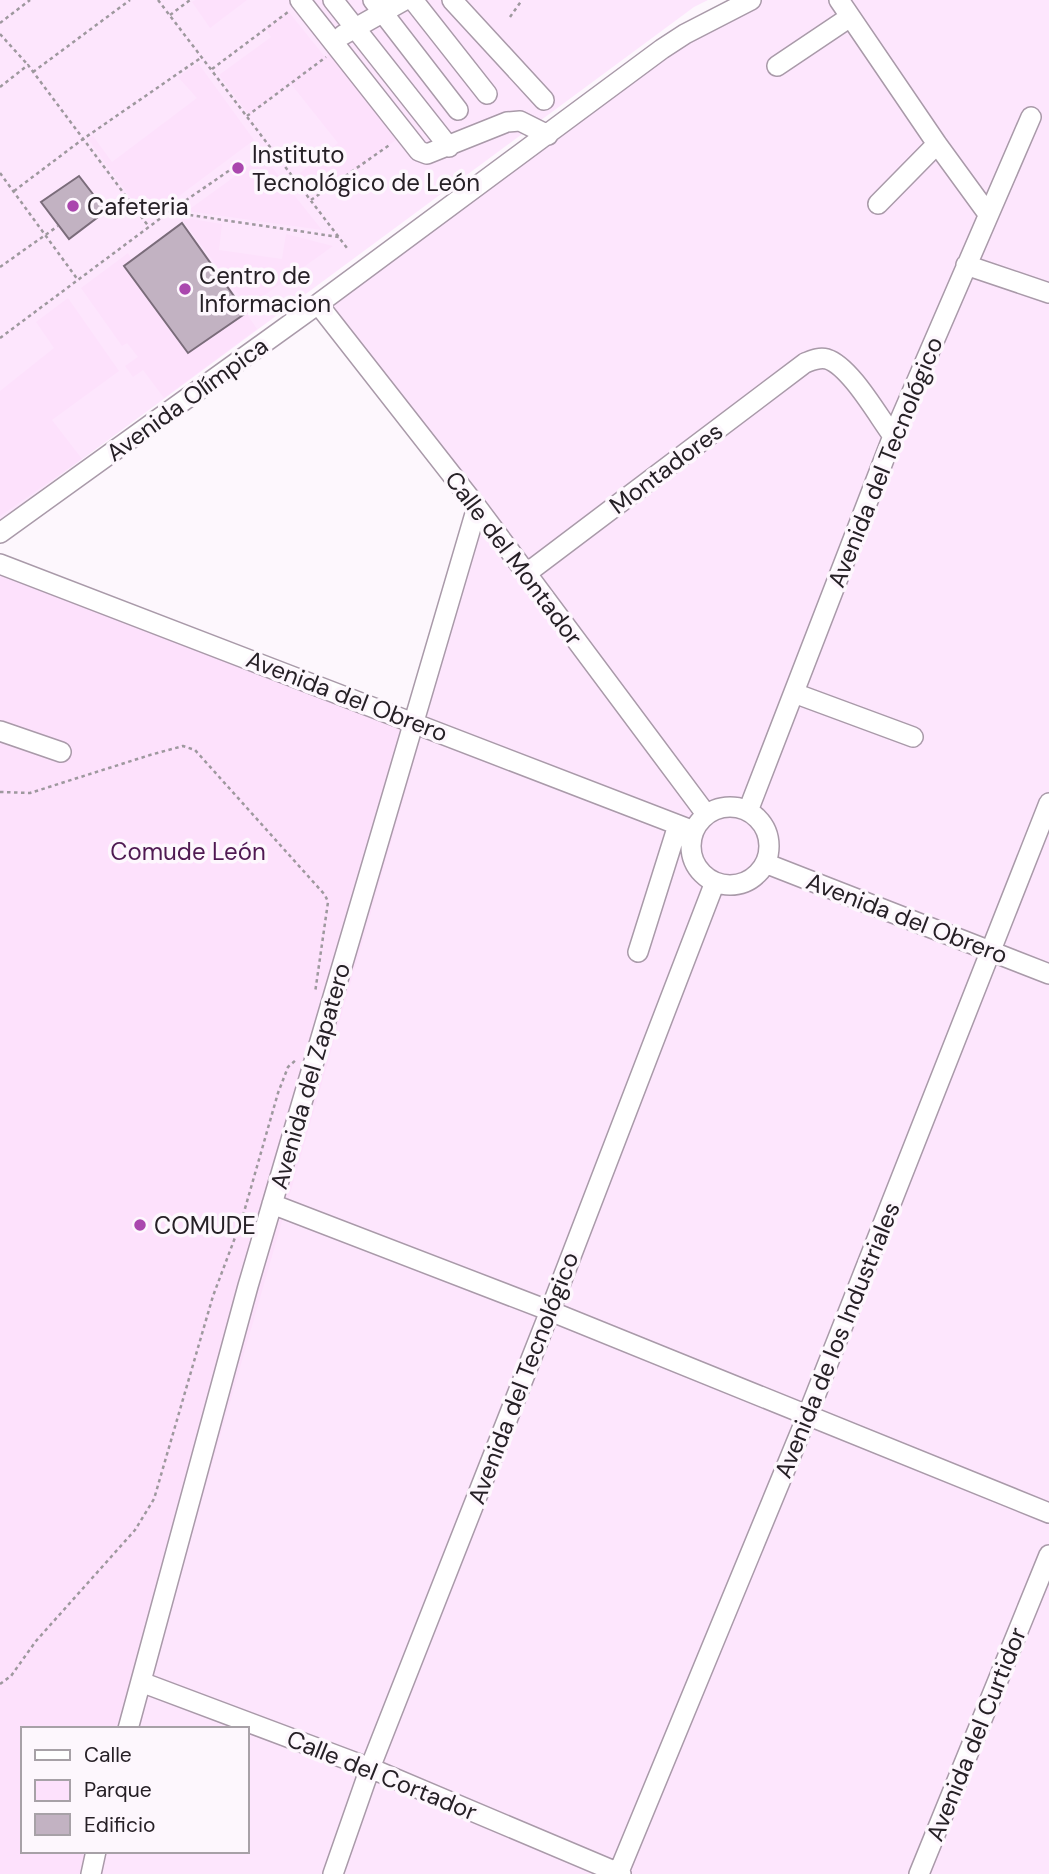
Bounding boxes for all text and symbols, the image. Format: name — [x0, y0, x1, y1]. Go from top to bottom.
place label: Instituto Tecnológico de León — [252, 139, 480, 198]
marker: Instituto Tecnológico de León — [230, 160, 246, 176]
place label: Cafeteria — [87, 191, 189, 222]
marker: Cafeteria — [65, 198, 81, 214]
place label: Centro de Informacion — [199, 260, 331, 319]
marker: Centro de Informacion — [177, 281, 193, 297]
street label: Avenida Olímpica — [100, 330, 274, 468]
street label: Avenida del Tecnológico — [820, 332, 950, 592]
street label: Montadores — [603, 415, 729, 521]
street label: Calle del Montador — [438, 465, 590, 651]
street label: Avenida del Obrero — [242, 643, 452, 749]
park label: Comude León — [110, 836, 266, 867]
street label: Avenida del Obrero — [802, 865, 1012, 971]
street label: Avenida del Zapatero — [263, 959, 357, 1193]
street label: Avenida de los Industriales — [767, 1197, 907, 1483]
place label: COMUDE — [154, 1210, 256, 1241]
marker: COMUDE — [132, 1217, 148, 1233]
street label: Avenida del Tecnológico — [461, 1247, 585, 1509]
street label: Avenida del Curtidor — [919, 1622, 1033, 1846]
street label: Calle del Cortador — [282, 1723, 482, 1827]
legend — [21, 1727, 248, 1853]
text: Calle — [84, 1741, 132, 1769]
text: Parque — [84, 1776, 152, 1804]
text: Edificio — [84, 1811, 155, 1839]

